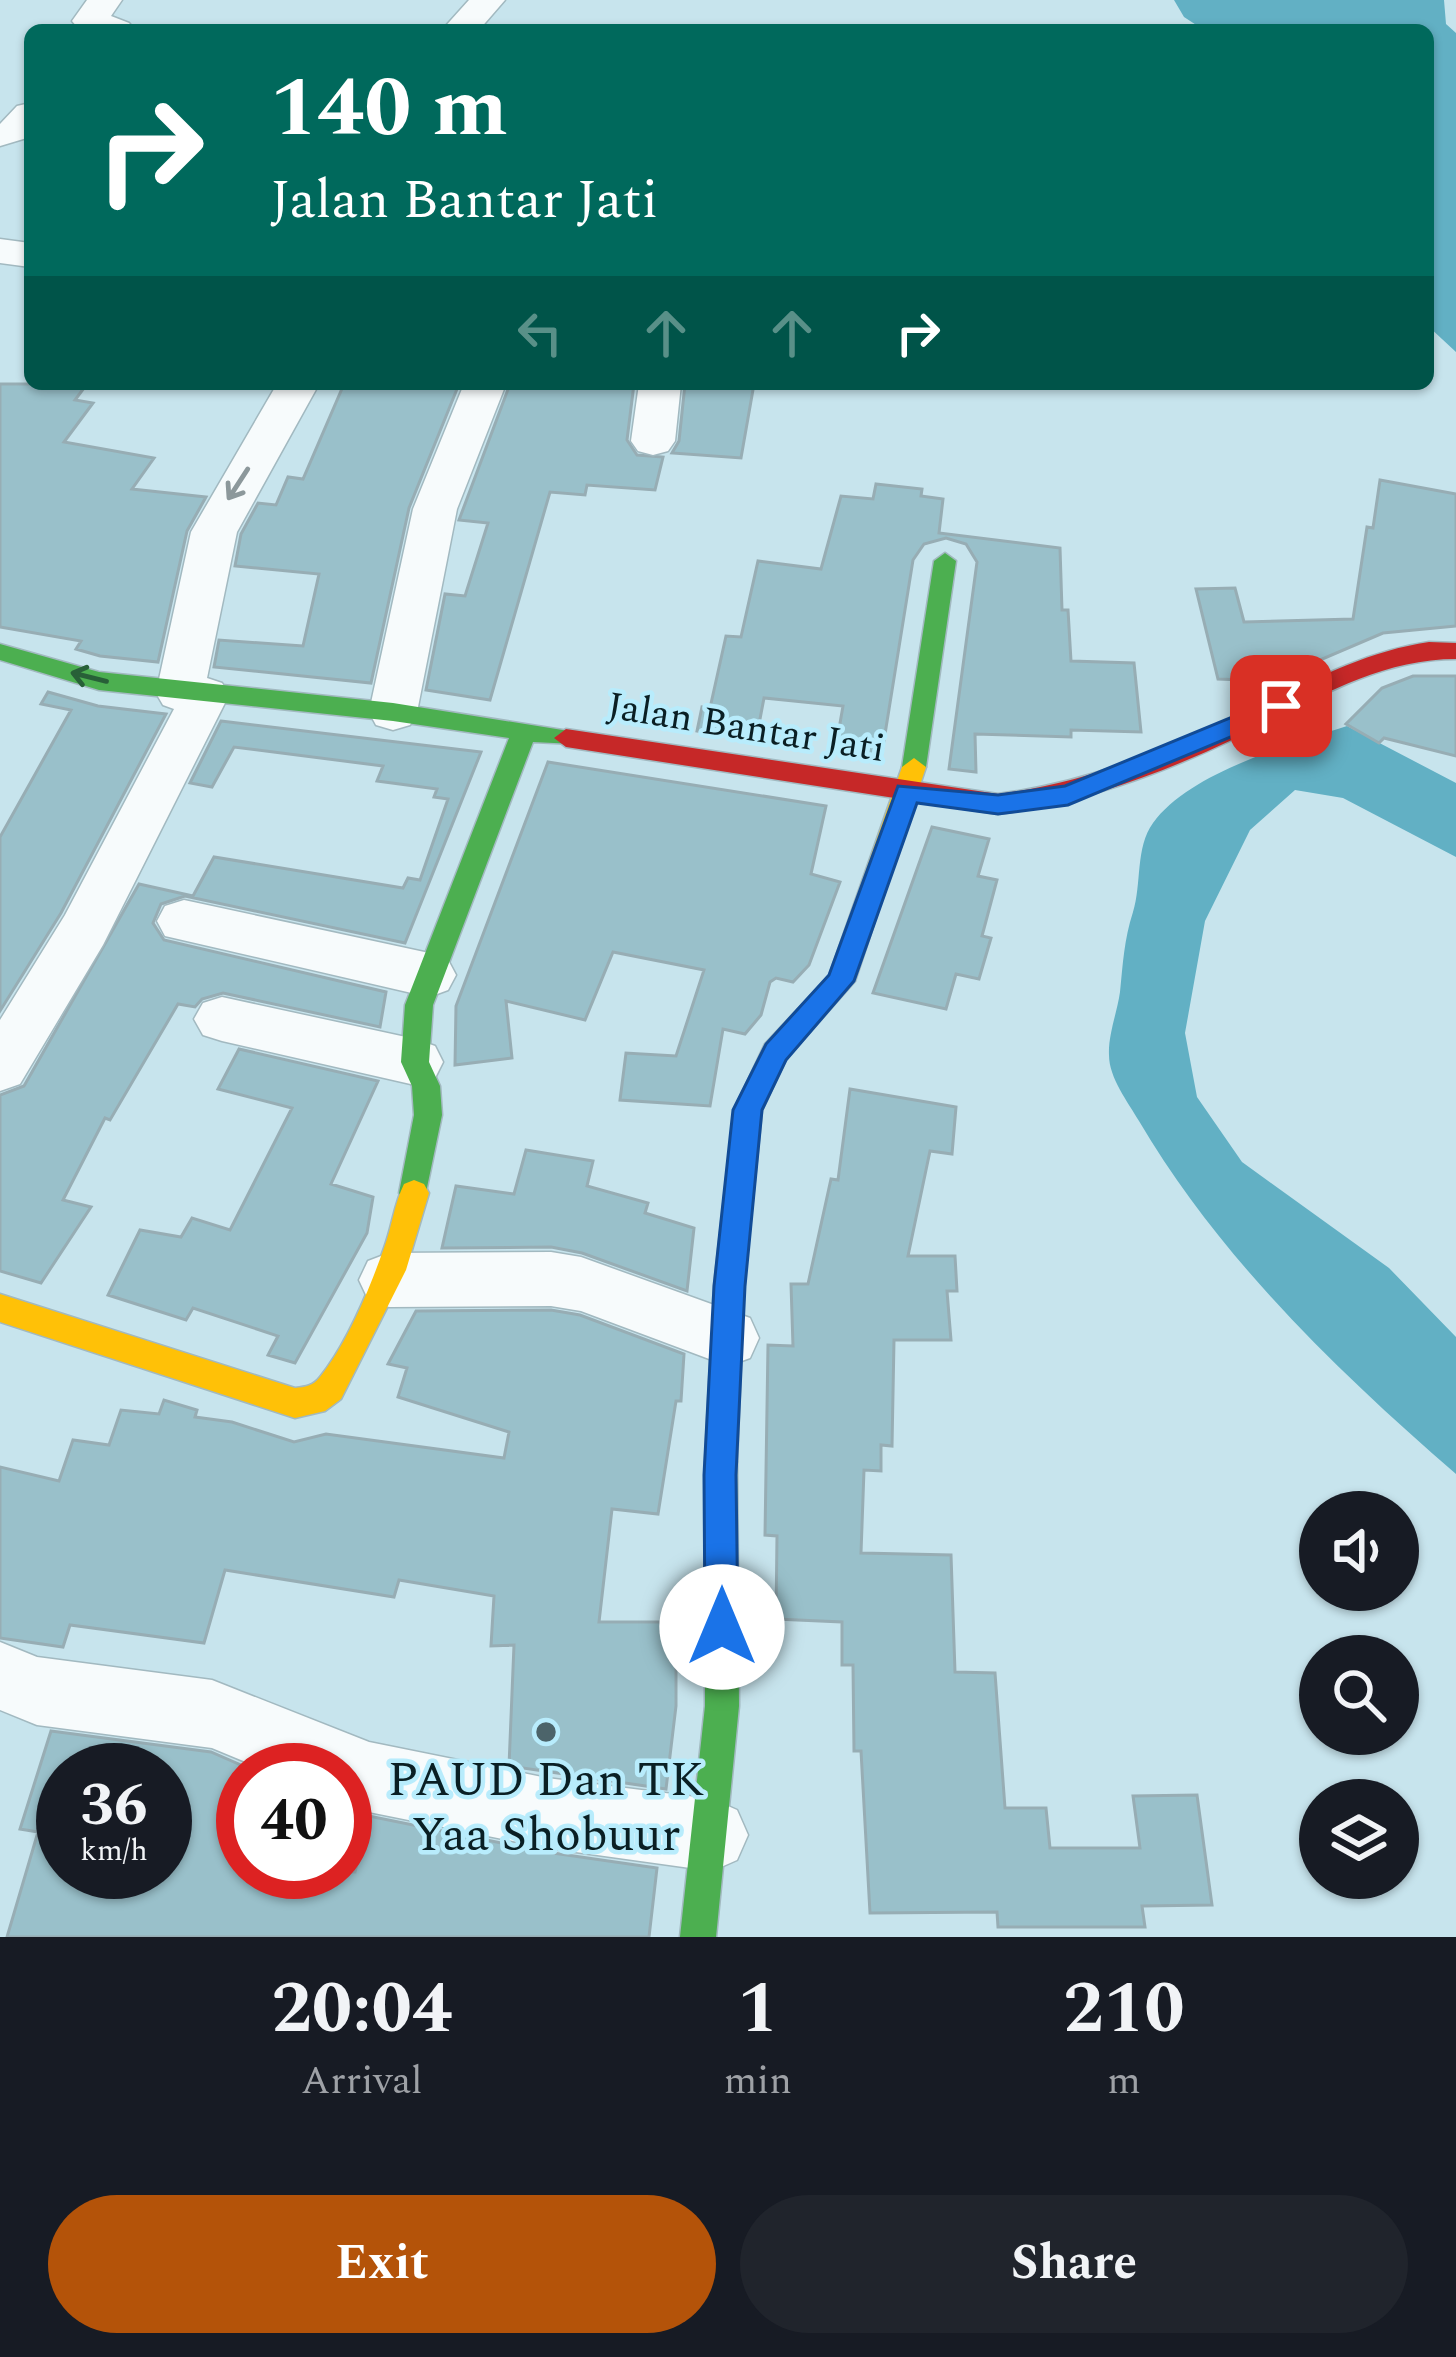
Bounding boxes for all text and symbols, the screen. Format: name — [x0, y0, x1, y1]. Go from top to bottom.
text: 140 m — [270, 45, 508, 173]
icon: right — [72, 72, 228, 228]
text: Jalan Bantar Jati — [270, 160, 658, 242]
icon: left — [507, 300, 573, 366]
icon: ahead — [633, 300, 699, 366]
icon: ahead — [759, 300, 825, 366]
icon: right — [885, 300, 951, 366]
one-way arrow — [226, 466, 251, 500]
pin — [1230, 655, 1332, 757]
one-way arrow — [70, 665, 108, 687]
icon: arrive — [1248, 673, 1314, 739]
street label: Jalan Bantar Jati — [603, 677, 889, 779]
map controls — [1299, 1491, 1419, 1899]
button: sound — [1299, 1491, 1419, 1611]
position arrow — [659, 1564, 785, 1690]
button: search — [1299, 1635, 1419, 1755]
marker: PAUD Dan TK Yaa Shobuur — [533, 1719, 559, 1745]
speed limit sign: 40 — [216, 1743, 372, 1899]
place label: PAUD Dan TK Yaa Shobuur — [388, 1744, 704, 1872]
text: 36 — [80, 1760, 148, 1852]
button: layers — [1299, 1779, 1419, 1899]
text: km/h — [80, 1828, 148, 1874]
text: 20:04 — [271, 1955, 452, 2064]
text: 1 — [738, 1955, 778, 2064]
text: 210 — [1063, 1955, 1185, 2064]
text: Arrival — [301, 2052, 423, 2111]
text: min — [724, 2052, 792, 2111]
text: m — [1107, 2052, 1141, 2111]
button: Exit — [48, 2195, 716, 2333]
button: Share — [740, 2195, 1408, 2333]

